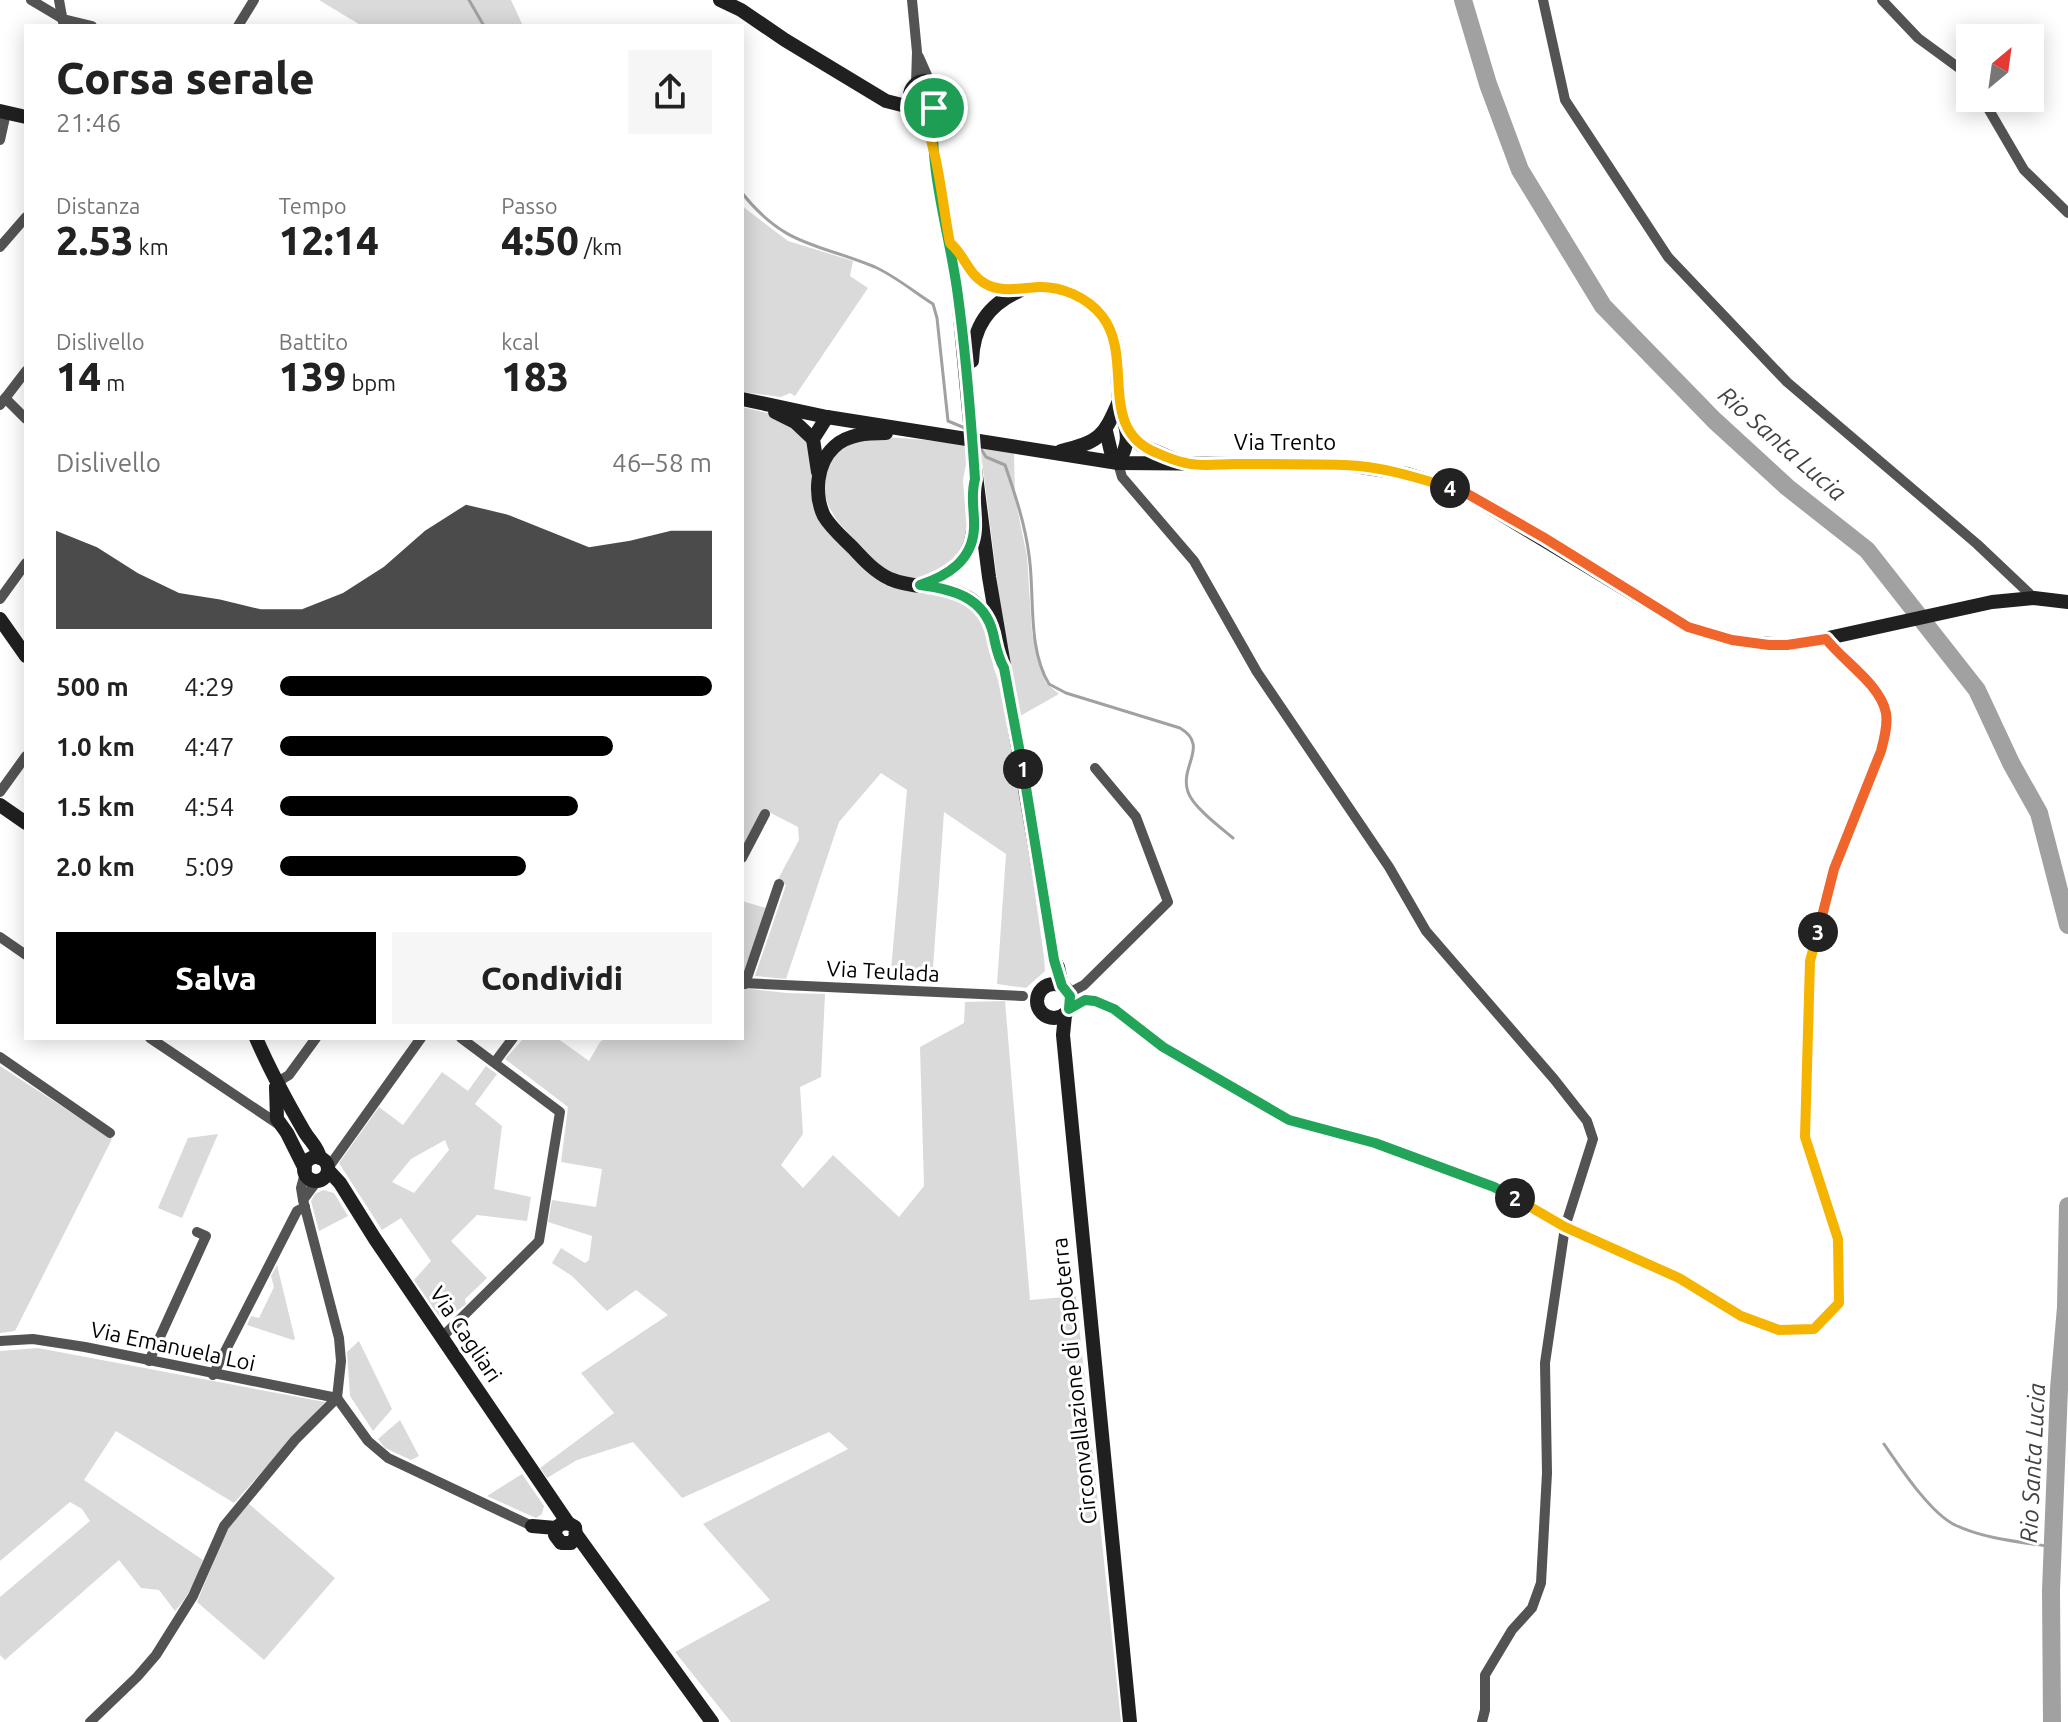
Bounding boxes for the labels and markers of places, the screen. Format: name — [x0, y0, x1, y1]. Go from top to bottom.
pin — [900, 74, 968, 142]
pin: 4 — [1430, 468, 1470, 508]
pin: 1 — [1003, 749, 1043, 789]
pin: 3 — [1798, 912, 1838, 952]
pin: 2 — [1495, 1178, 1535, 1218]

